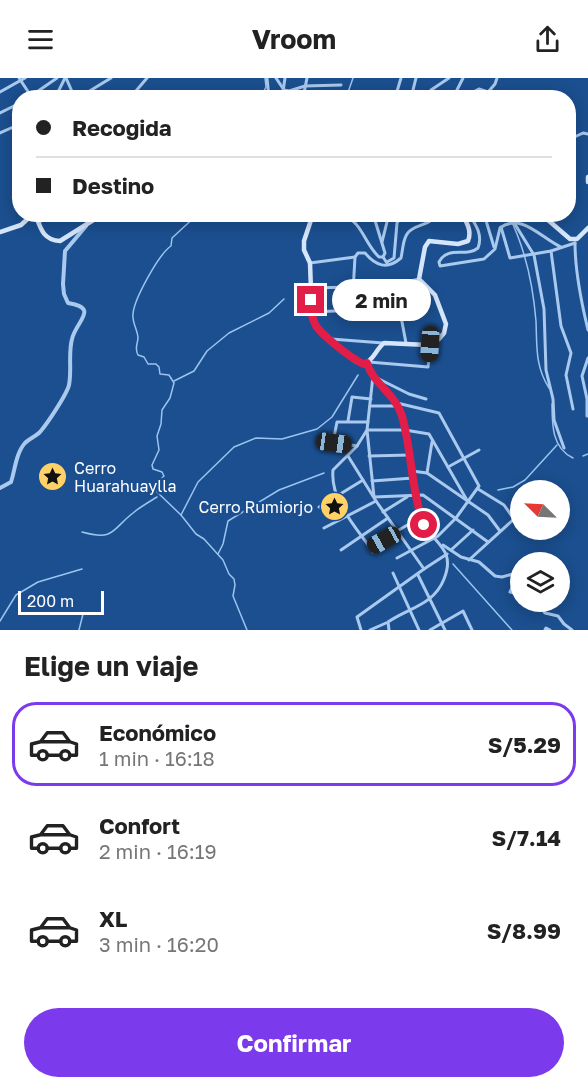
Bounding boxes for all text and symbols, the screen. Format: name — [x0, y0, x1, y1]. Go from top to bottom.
icon: menu — [24, 23, 57, 56]
text: Vroom — [252, 23, 336, 55]
icon: share — [531, 23, 564, 56]
text: Recogida — [72, 114, 172, 141]
text: Destino — [72, 172, 154, 199]
callout: 2 min — [332, 279, 431, 321]
route end — [297, 286, 324, 313]
text: 2 min — [355, 288, 408, 312]
car — [420, 325, 440, 363]
car — [315, 432, 353, 454]
place label: Cerro Huarahuaylla — [74, 458, 176, 496]
place icon: Cerro Huarahuaylla — [37, 461, 69, 493]
north arrow — [510, 480, 570, 540]
map controls — [510, 480, 570, 612]
place icon: Cerro Rumiorjo — [318, 491, 350, 523]
place label: Cerro Rumiorjo — [199, 497, 313, 517]
route start — [410, 511, 437, 538]
car — [364, 523, 404, 557]
button: layers — [510, 552, 570, 612]
scale bar — [18, 588, 104, 616]
text: 200 m — [27, 591, 74, 611]
text: Elige un viaje — [24, 650, 198, 682]
icon: car — [27, 717, 81, 771]
text: Económico — [99, 719, 216, 746]
text: S/5.29 — [488, 731, 561, 758]
text: 1 min · 16:18 — [99, 746, 215, 770]
icon: car — [27, 810, 81, 864]
text: Confort — [99, 812, 180, 839]
text: S/7.14 — [492, 824, 561, 851]
text: 2 min · 16:19 — [99, 839, 217, 863]
icon: car — [27, 903, 81, 957]
text: XL — [99, 905, 127, 932]
text: S/8.99 — [487, 917, 561, 944]
text: 3 min · 16:20 — [99, 932, 219, 956]
button: Confirmar — [24, 1008, 564, 1077]

